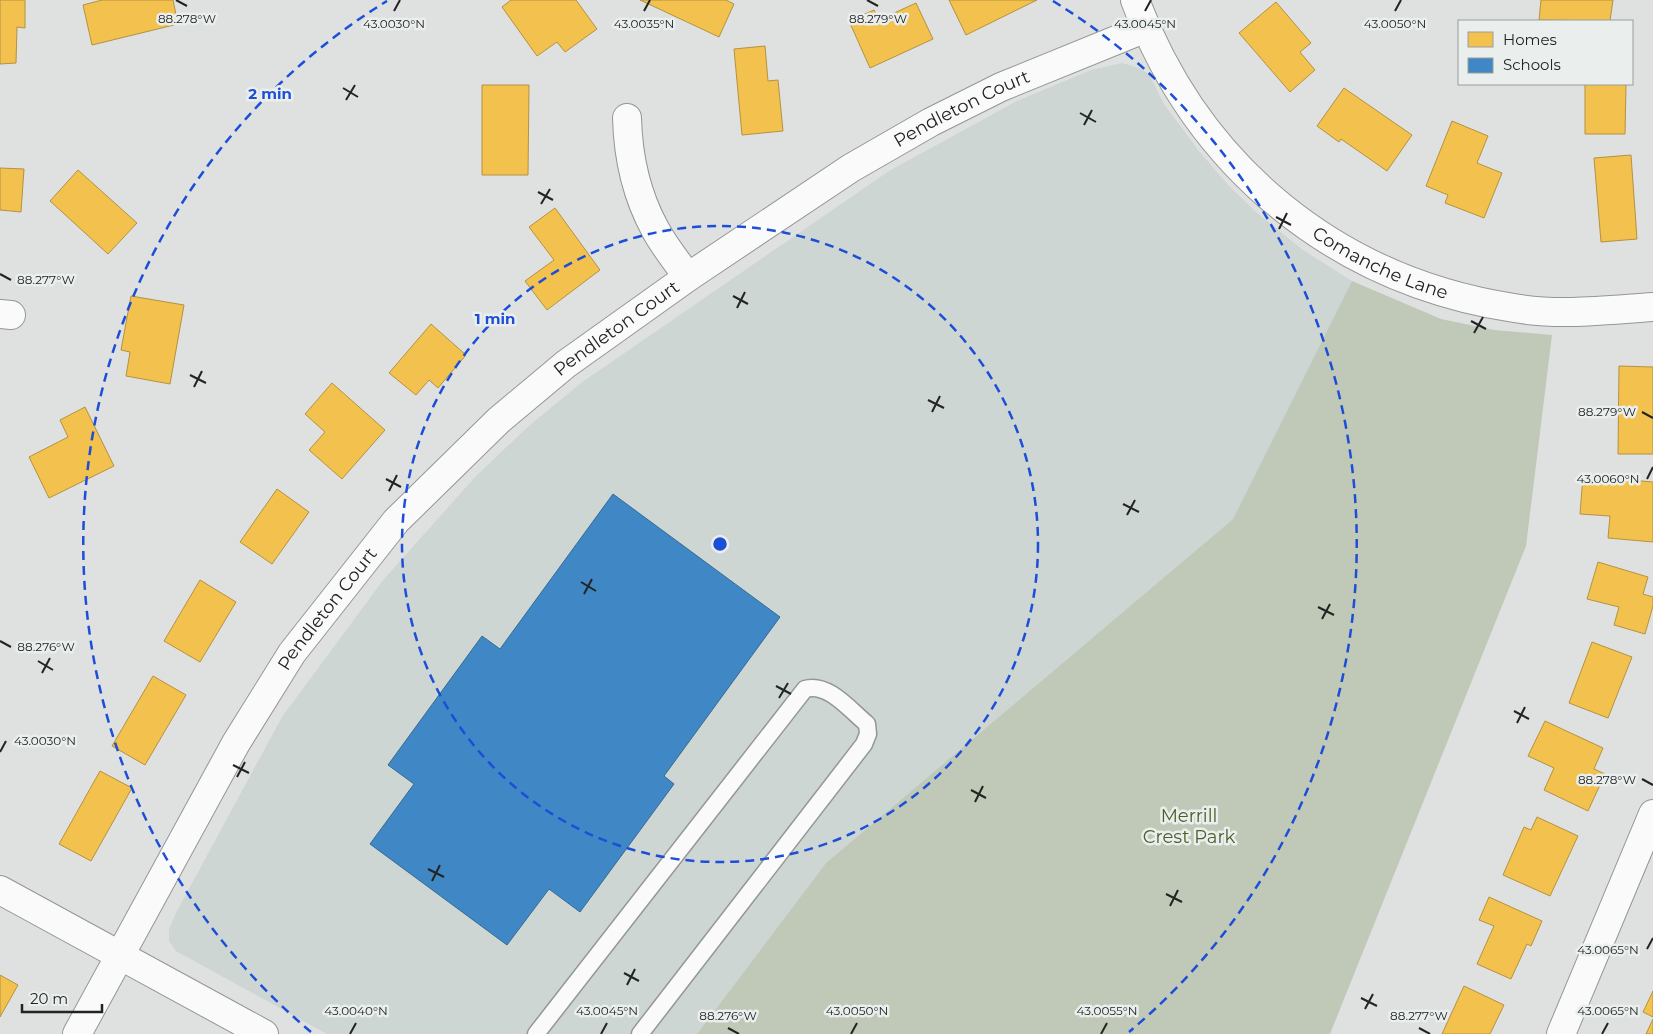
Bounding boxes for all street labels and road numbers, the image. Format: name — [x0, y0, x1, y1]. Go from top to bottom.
street label: Pendleton Court — [890, 66, 1033, 152]
street label: Comanche Lane — [1308, 222, 1451, 304]
street label: Pendleton Court — [549, 276, 684, 381]
street label: Pendleton Court — [273, 543, 382, 674]

